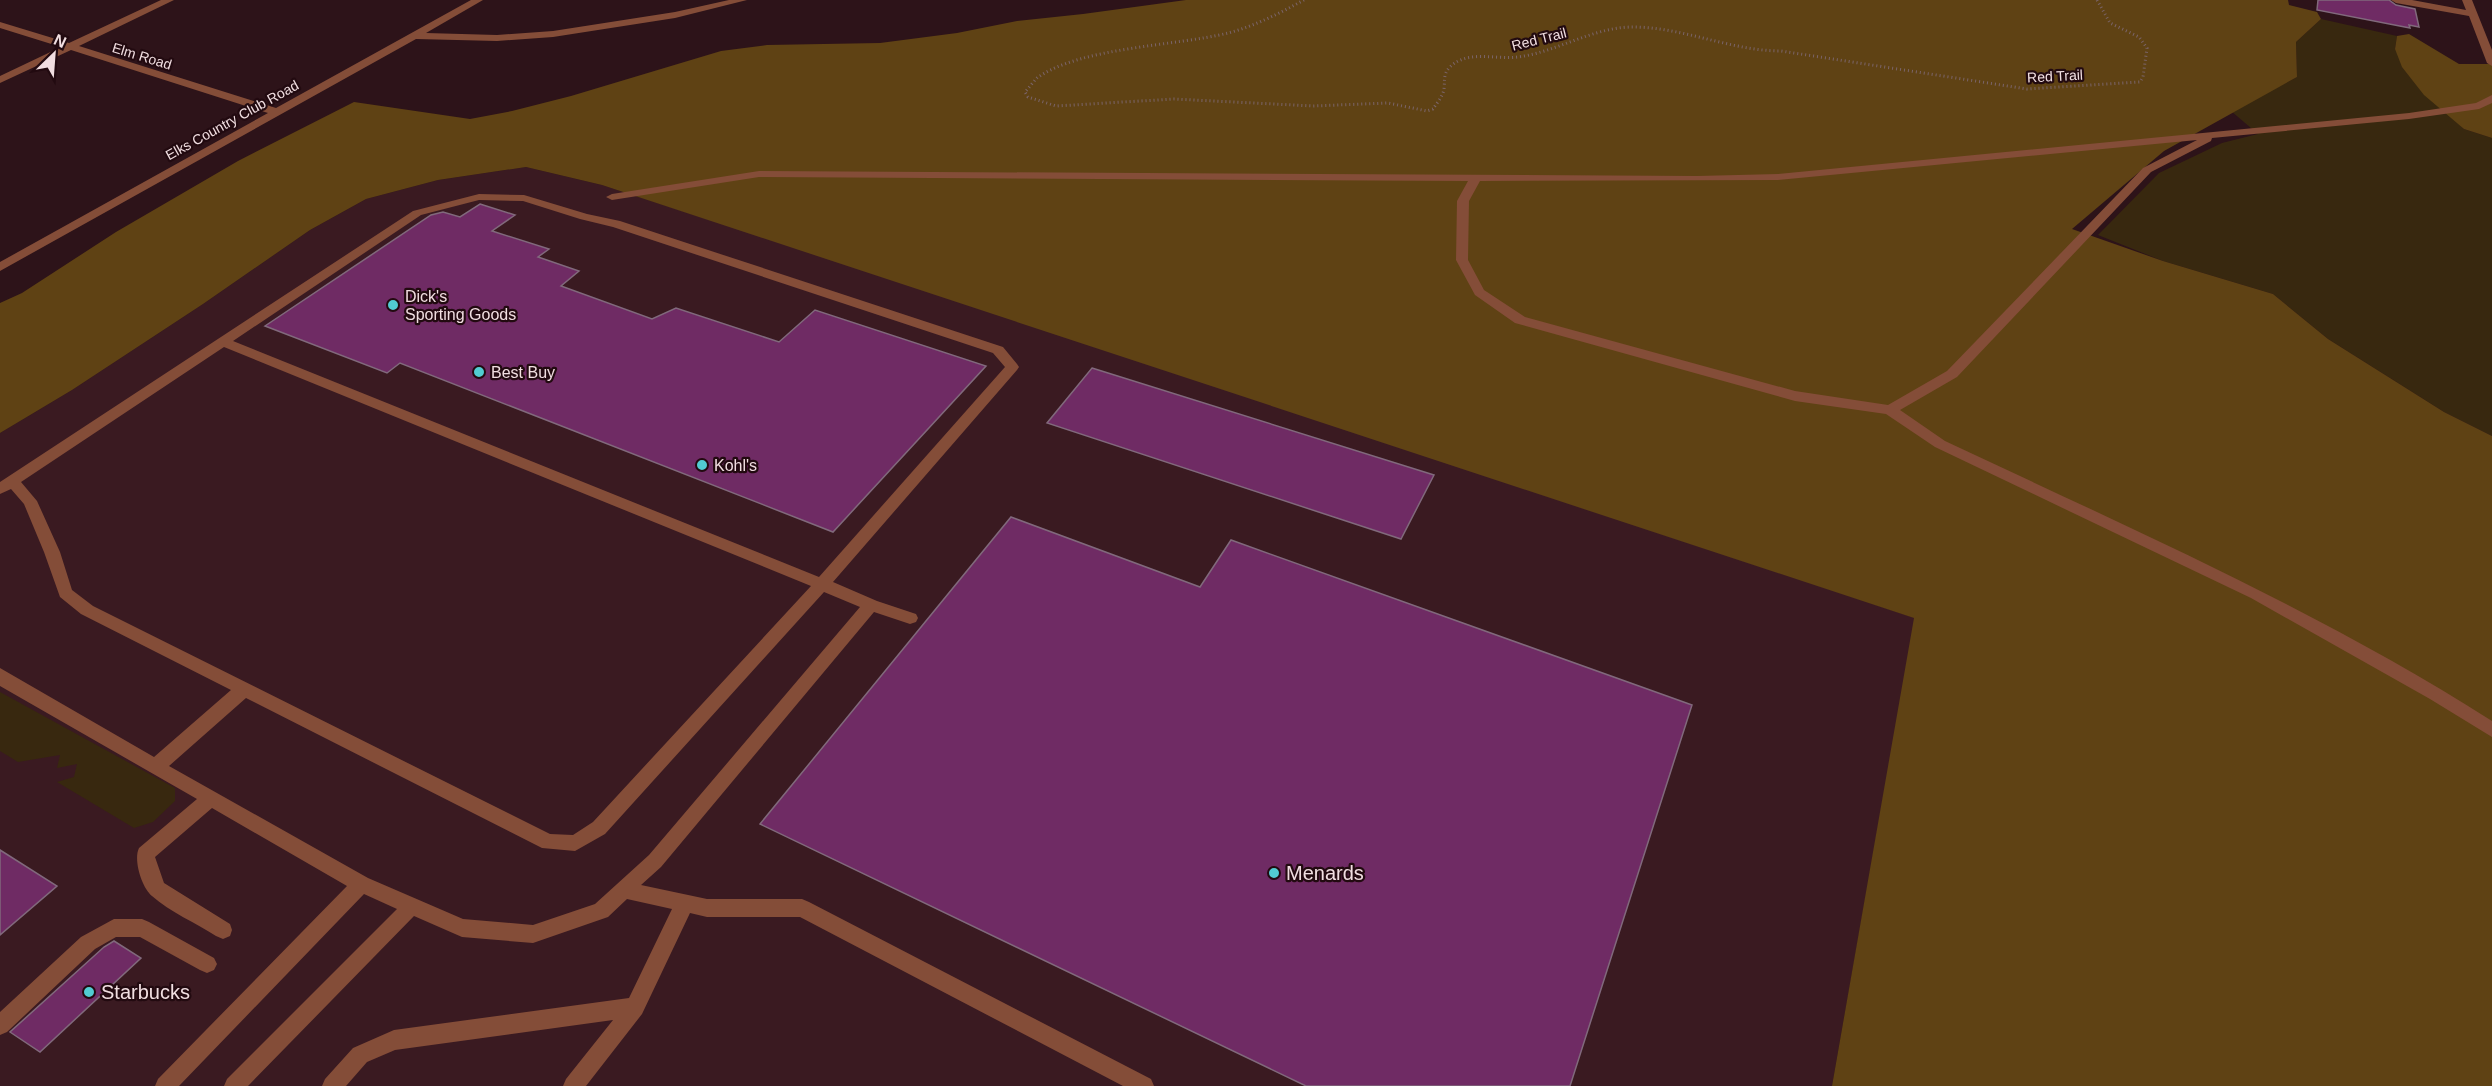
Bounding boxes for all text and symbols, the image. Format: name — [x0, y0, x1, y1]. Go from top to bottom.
north arrow — [24, 24, 84, 84]
street label: Red Trail — [1510, 24, 1568, 54]
text: N — [51, 31, 69, 51]
street label: Elm Road — [110, 39, 174, 73]
street label: Red Trail — [2027, 67, 2083, 85]
street label: Elks Country Club Road — [163, 77, 301, 163]
place label: Dick's Sporting Goods — [405, 288, 516, 323]
marker: Dick's Sporting Goods — [386, 298, 400, 312]
place label: Best Buy — [491, 364, 555, 381]
marker: Best Buy — [472, 365, 486, 379]
place label: Kohl's — [714, 457, 757, 474]
marker: Kohl's — [695, 458, 709, 472]
place label: Menards — [1286, 862, 1364, 884]
marker: Menards — [1267, 866, 1281, 880]
place label: Starbucks — [101, 981, 190, 1003]
marker: Starbucks — [82, 985, 96, 999]

